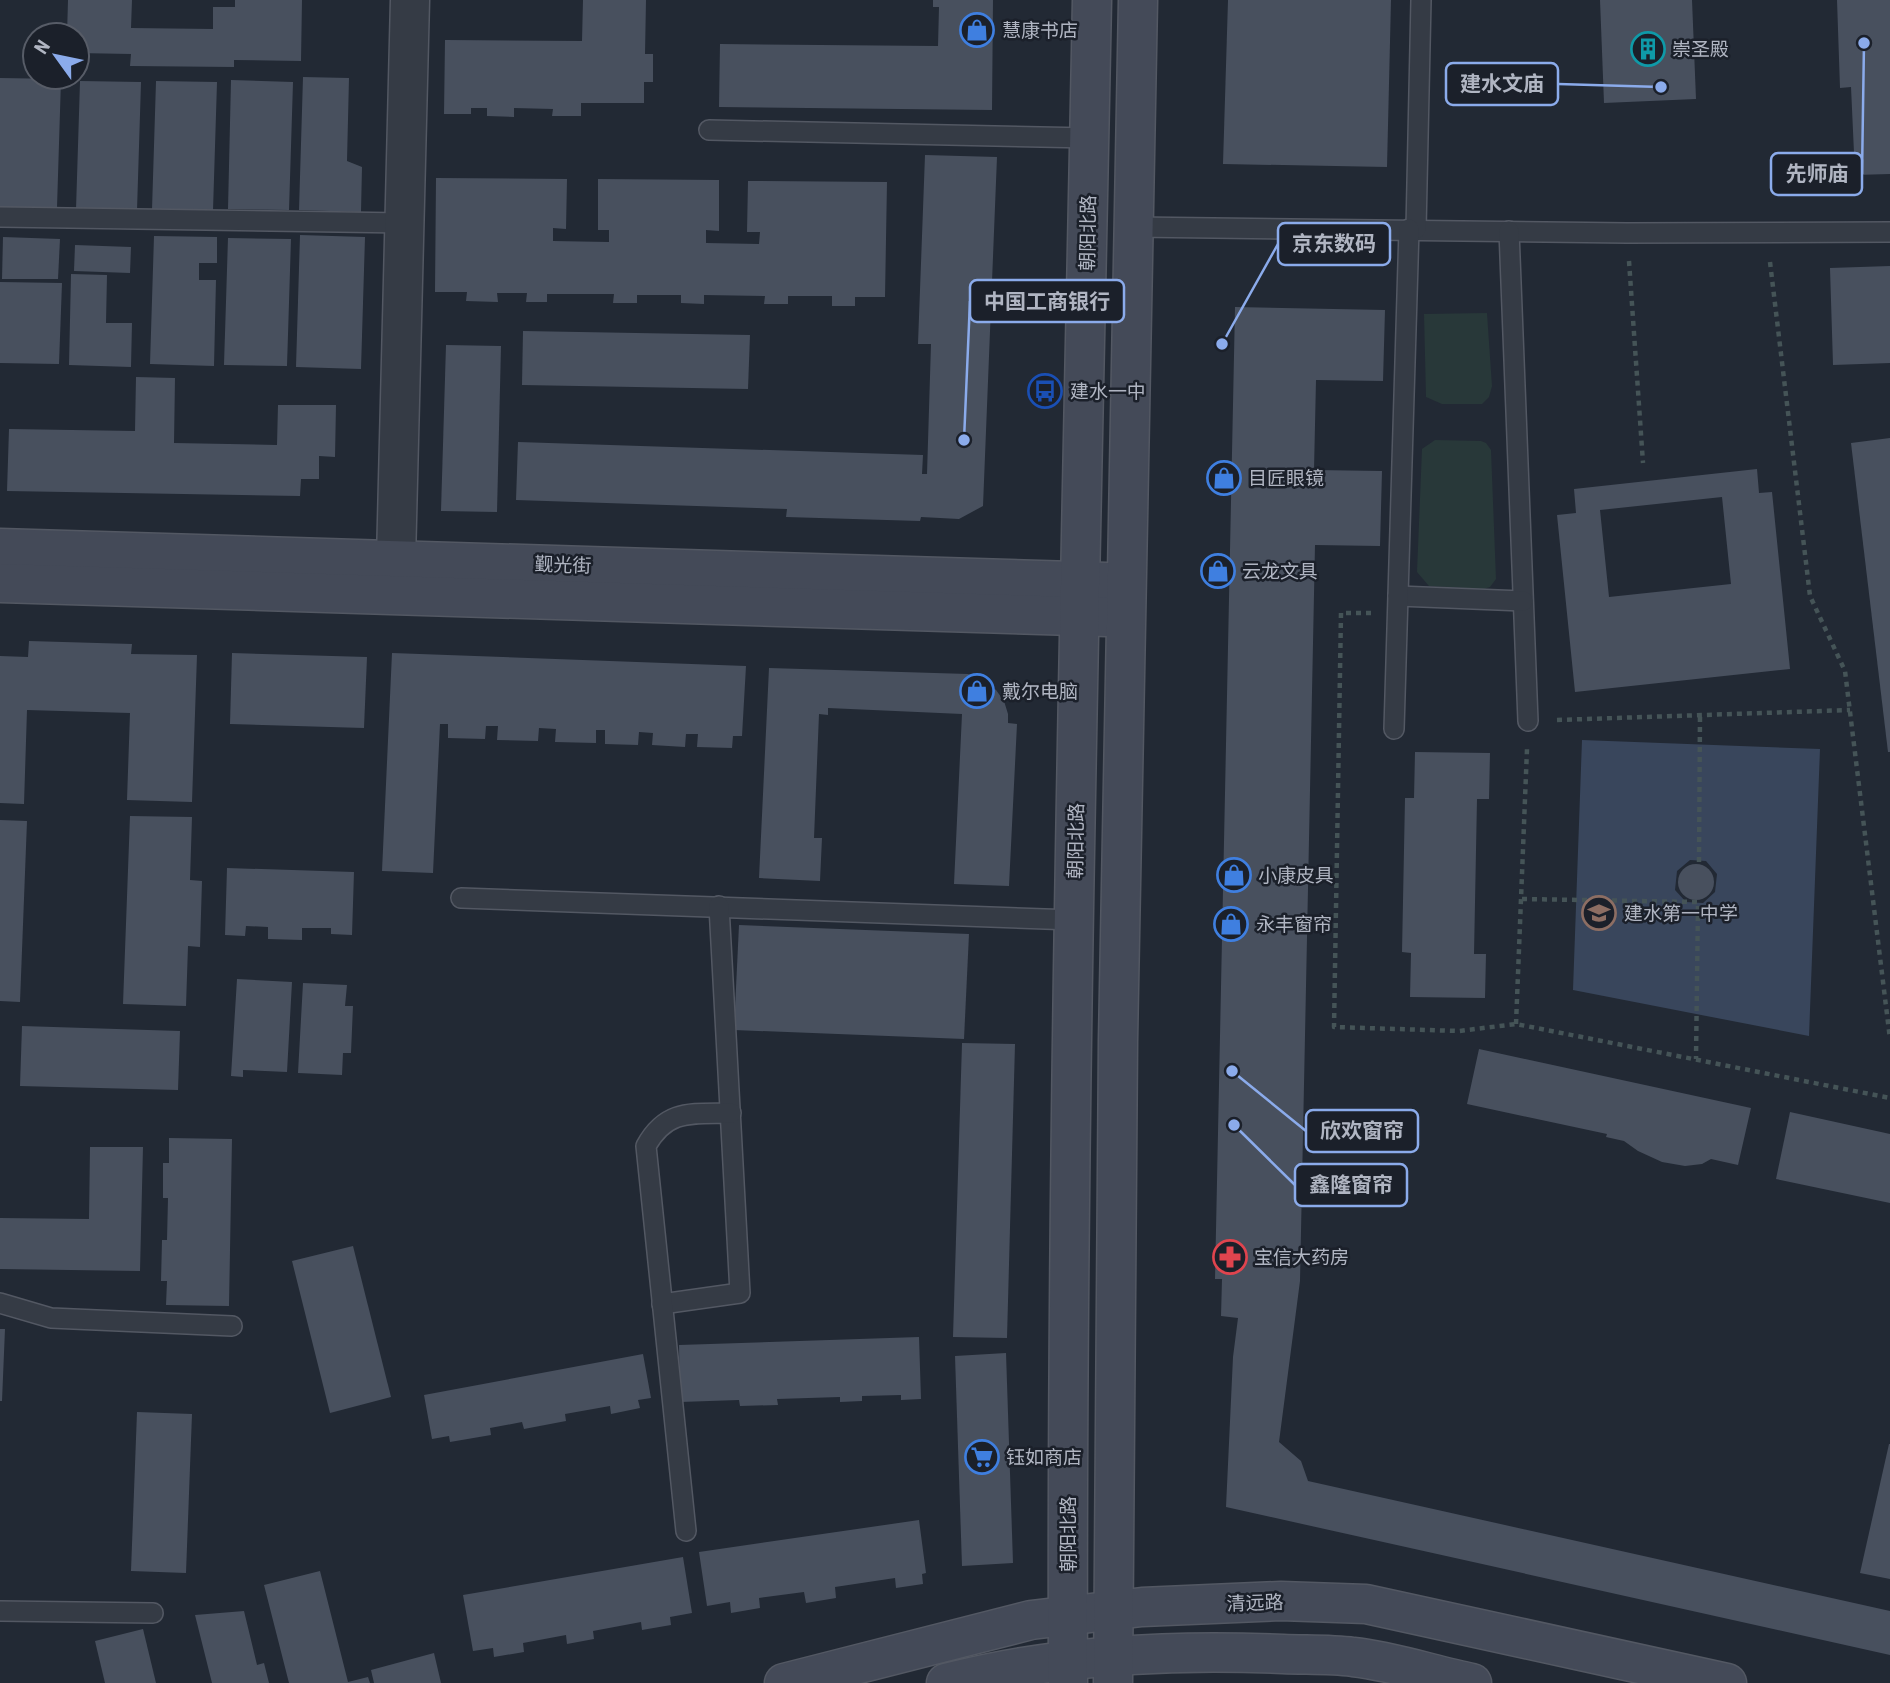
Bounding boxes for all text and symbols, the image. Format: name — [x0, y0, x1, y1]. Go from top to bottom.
shop icon: 慧康书店 — [958, 11, 996, 49]
place label: 慧康书店 — [1002, 19, 1078, 42]
north arrow — [21, 21, 91, 91]
building icon: 崇圣殿 — [1629, 30, 1667, 68]
text: N — [29, 36, 55, 58]
place label: 崇圣殿 — [1672, 38, 1729, 61]
callout: 建水文庙 — [1446, 63, 1558, 105]
text: 建水文庙 — [1460, 72, 1544, 96]
callout: 先师庙 — [1771, 153, 1862, 195]
text: 先师庙 — [1786, 162, 1849, 186]
street label: 朝阳北路 — [1076, 195, 1100, 271]
callout: 京东数码 — [1278, 223, 1390, 265]
text: 京东数码 — [1292, 232, 1376, 256]
callout: 中国工商银行 — [970, 280, 1124, 322]
text: 中国工商银行 — [984, 290, 1110, 314]
bus stop icon: 建水一中 — [1026, 372, 1064, 410]
place label: 建水一中 — [1070, 380, 1146, 403]
shop icon: 目匠眼镜 — [1205, 459, 1243, 497]
place label: 目匠眼镜 — [1248, 467, 1324, 490]
shop icon: 云龙文具 — [1199, 552, 1237, 590]
street label: 觐光街 — [534, 553, 592, 577]
place label: 云龙文具 — [1242, 560, 1318, 583]
shop icon: 戴尔电脑 — [958, 672, 996, 710]
place label: 戴尔电脑 — [1002, 680, 1078, 703]
street label: 朝阳北路 — [1064, 803, 1088, 879]
shop icon: 小康皮具 — [1215, 856, 1253, 894]
place label: 小康皮具 — [1258, 864, 1334, 887]
school or university icon: 建水第一中学 — [1580, 894, 1618, 932]
place label: 建水第一中学 — [1624, 902, 1738, 925]
shop icon: 永丰窗帘 — [1212, 905, 1250, 943]
place label: 永丰窗帘 — [1256, 913, 1332, 936]
callout: 欣欢窗帘 — [1306, 1110, 1418, 1152]
text: 欣欢窗帘 — [1320, 1119, 1404, 1143]
callout: 鑫隆窗帘 — [1295, 1164, 1407, 1206]
text: 鑫隆窗帘 — [1309, 1173, 1393, 1197]
pharmacy icon: 宝信大药房 — [1211, 1238, 1249, 1276]
place label: 宝信大药房 — [1254, 1246, 1349, 1269]
supermarket icon: 钰如商店 — [963, 1438, 1001, 1476]
place label: 钰如商店 — [1006, 1446, 1082, 1469]
street label: 朝阳北路 — [1057, 1496, 1080, 1572]
street label: 清远路 — [1226, 1591, 1284, 1615]

